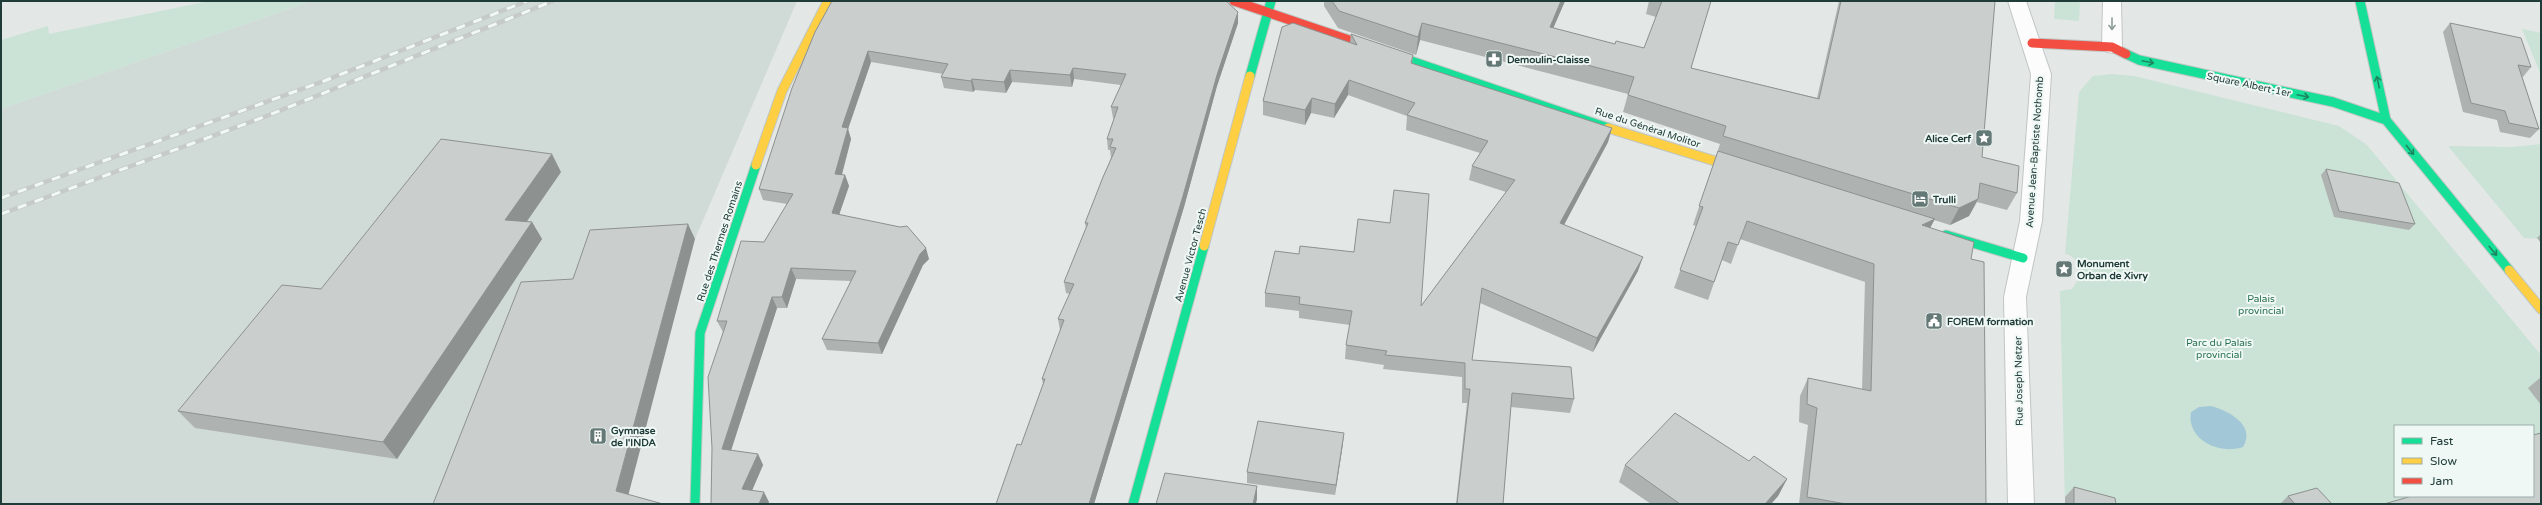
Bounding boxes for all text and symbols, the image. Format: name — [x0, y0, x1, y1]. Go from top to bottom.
one-way arrow — [2108, 17, 2116, 30]
pharmacy icon: Demoulin-Claisse — [1484, 49, 1504, 69]
place label: Demoulin-Claisse — [1507, 54, 1590, 66]
one-way arrow — [2141, 59, 2154, 67]
street label: Square Albert-1er — [2206, 70, 2292, 100]
street label: Avenue Jean-Baptiste Nothomb — [2024, 76, 2046, 228]
one-way arrow — [2373, 76, 2381, 89]
one-way arrow — [2296, 92, 2309, 100]
street label: Rue du Général Molitor — [1593, 105, 1702, 151]
place icon: Alice Cerf — [1974, 128, 1994, 148]
place label: Alice Cerf — [1925, 133, 1971, 145]
one-way arrow — [2406, 145, 2415, 156]
street label: Rue des Thermes Romains — [695, 179, 745, 303]
hotel icon: Trulli — [1910, 189, 1930, 209]
place label: Trulli — [1932, 194, 1956, 206]
street label: Avenue Victor Tesch — [1173, 207, 1209, 303]
one-way arrow — [2488, 246, 2497, 256]
place label: Monument Orban de Xivry — [2077, 258, 2148, 282]
place icon: Monument Orban de Xivry — [2054, 259, 2074, 279]
park label: Palais provincial — [2238, 293, 2284, 317]
public building icon: FOREM formation — [1924, 311, 1944, 331]
place label: FOREM formation — [1947, 316, 2033, 328]
street label: Rue Joseph Netzer — [2012, 336, 2026, 426]
park label: Parc du Palais provincial — [2186, 337, 2252, 361]
place label: Gymnase de l'INDA — [611, 425, 657, 449]
legend — [2394, 425, 2534, 497]
building icon: Gymnase de l'INDA — [588, 426, 608, 446]
text: Fast — [2430, 434, 2454, 448]
text: Slow — [2430, 454, 2457, 468]
text: Jam — [2430, 474, 2453, 488]

